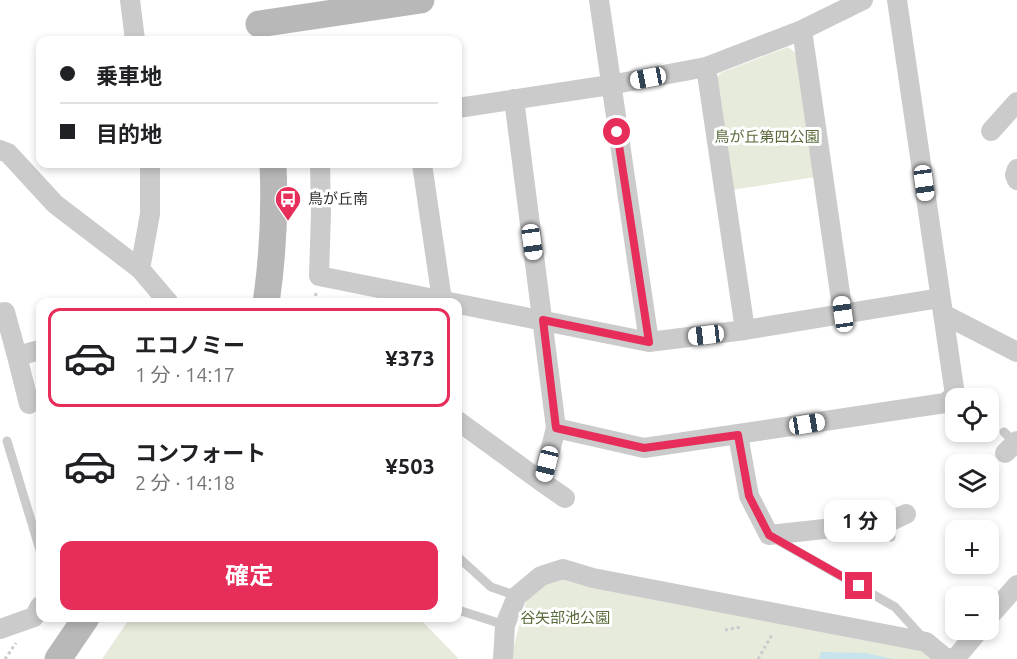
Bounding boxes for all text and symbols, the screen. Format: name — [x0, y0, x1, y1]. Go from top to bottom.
text: 乗車地 — [96, 63, 162, 88]
car — [629, 66, 667, 90]
route start — [603, 118, 630, 145]
text: 目的地 — [96, 121, 162, 146]
park label: 鳥が丘第四公園 — [714, 128, 820, 145]
car — [913, 164, 935, 202]
bus stop icon: 鳥が丘南 — [273, 184, 303, 222]
place label: 鳥が丘南 — [308, 190, 368, 207]
car — [521, 223, 543, 261]
car — [832, 295, 854, 333]
car — [687, 324, 725, 346]
icon: car — [63, 331, 117, 385]
text: エコノミー — [135, 332, 245, 357]
text: ¥373 — [385, 345, 435, 370]
text: 1 分 · 14:17 — [135, 363, 235, 386]
map controls — [945, 388, 999, 640]
button: locate — [945, 388, 999, 442]
car — [788, 412, 826, 436]
icon: car — [63, 439, 117, 493]
text: コンフォート — [135, 440, 266, 465]
car — [534, 444, 560, 484]
text: ¥503 — [385, 453, 435, 478]
button: layers — [945, 454, 999, 508]
text: 2 分 · 14:18 — [135, 471, 235, 494]
callout: 1 分 — [823, 499, 895, 541]
text: 1 分 — [842, 509, 878, 532]
button: + — [945, 520, 999, 574]
button: 確定 — [60, 541, 438, 610]
route end — [845, 572, 872, 599]
button: − — [945, 586, 999, 640]
park label: 谷矢部池公園 — [520, 609, 610, 626]

